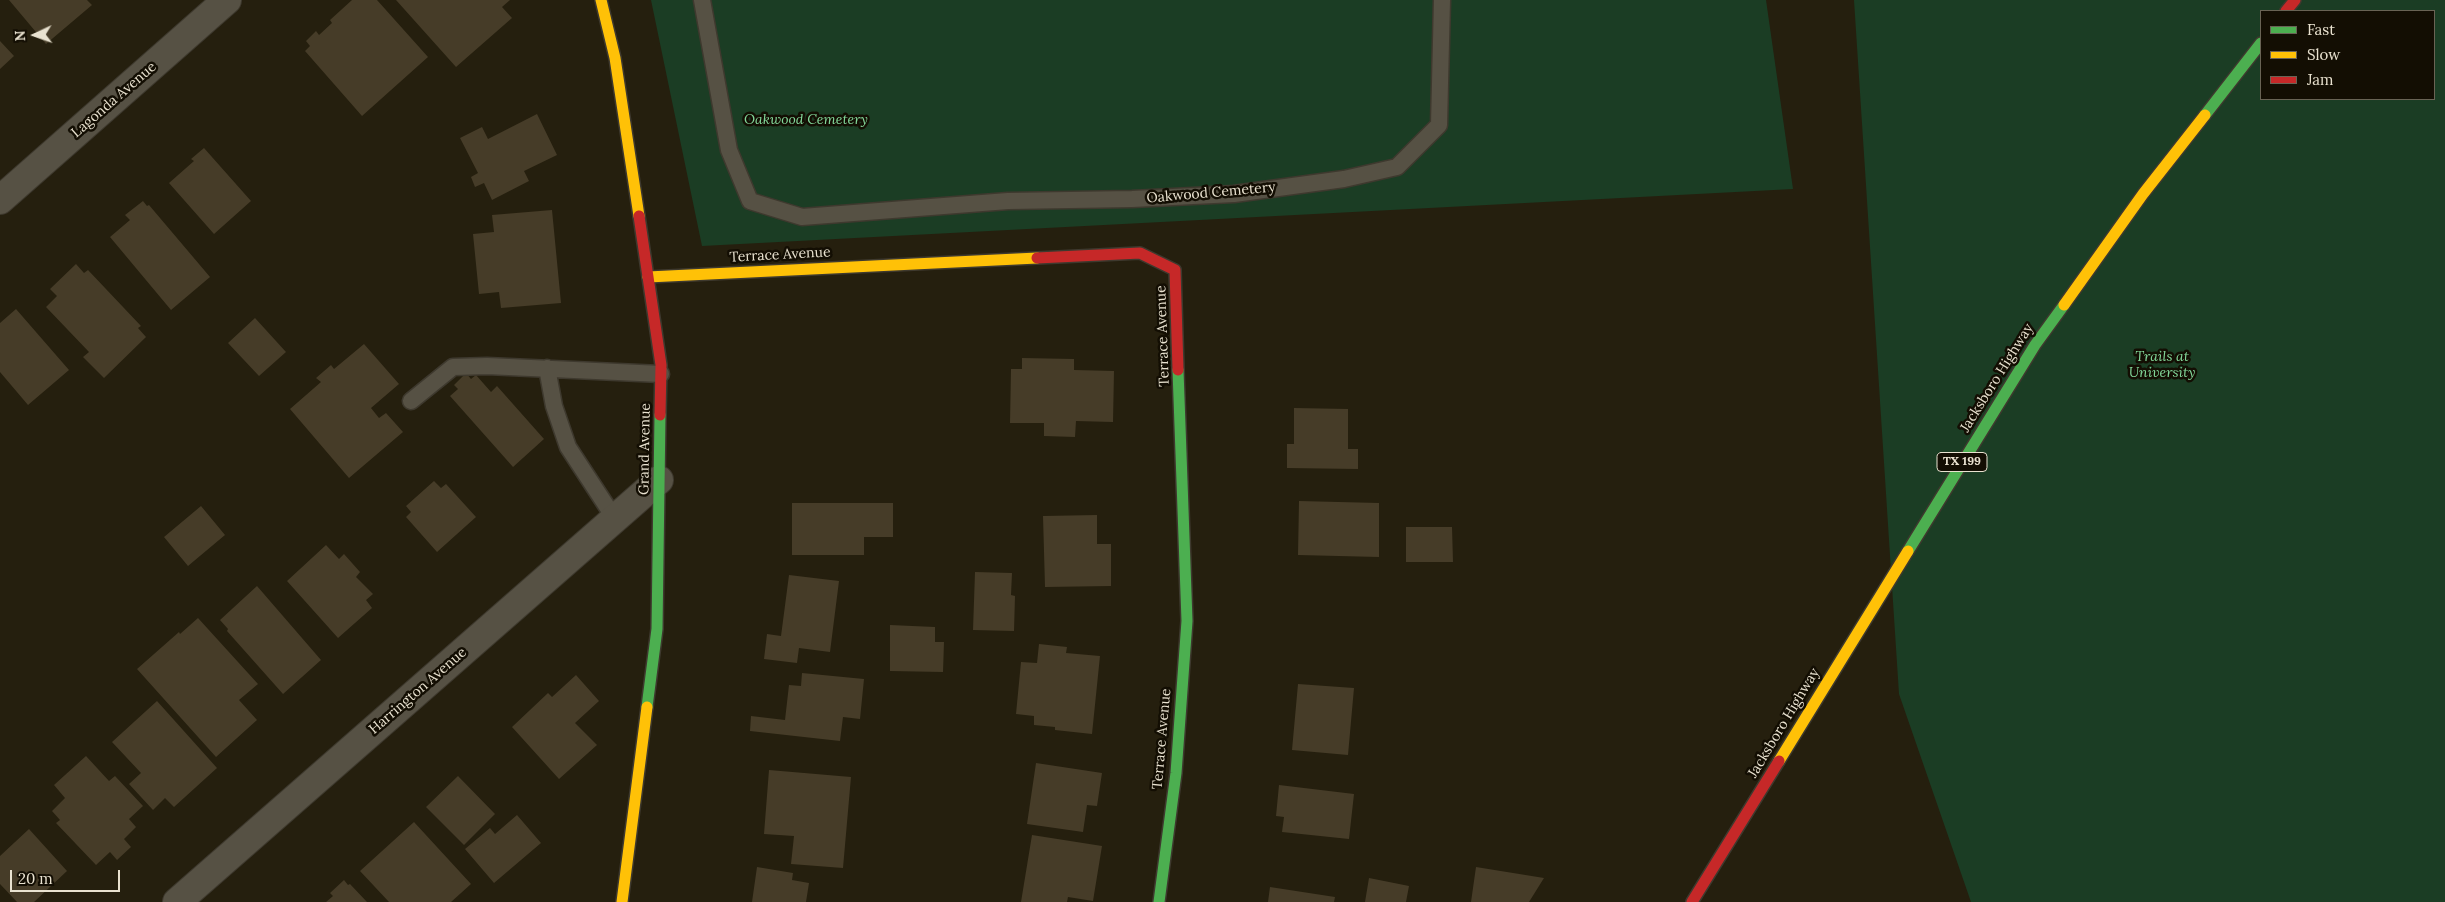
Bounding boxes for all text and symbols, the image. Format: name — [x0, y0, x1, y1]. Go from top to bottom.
north arrow — [10, 10, 60, 60]
legend — [2260, 10, 2435, 100]
text: Fast — [2307, 20, 2335, 39]
text: N — [11, 30, 29, 42]
text: Slow — [2307, 45, 2340, 64]
street label: Lagonda Avenue — [68, 59, 160, 141]
text: Jam — [2307, 70, 2334, 89]
park label: Oakwood Cemetery — [744, 112, 868, 128]
street label: Oakwood Cemetery — [1146, 179, 1276, 207]
street label: Terrace Avenue — [729, 244, 831, 266]
street label: Terrace Avenue — [1153, 285, 1173, 387]
street label: Jacksboro Highway — [1957, 321, 2037, 435]
park label: Trails at University — [2129, 349, 2195, 382]
street label: Grand Avenue — [636, 403, 654, 495]
road number: TX 199 — [1937, 452, 1987, 472]
street label: Harrington Avenue — [366, 644, 470, 738]
street label: Jacksboro Highway — [1745, 665, 1823, 781]
street label: Terrace Avenue — [1149, 688, 1175, 790]
scale bar — [12, 860, 122, 892]
text: 20 m — [18, 869, 53, 888]

